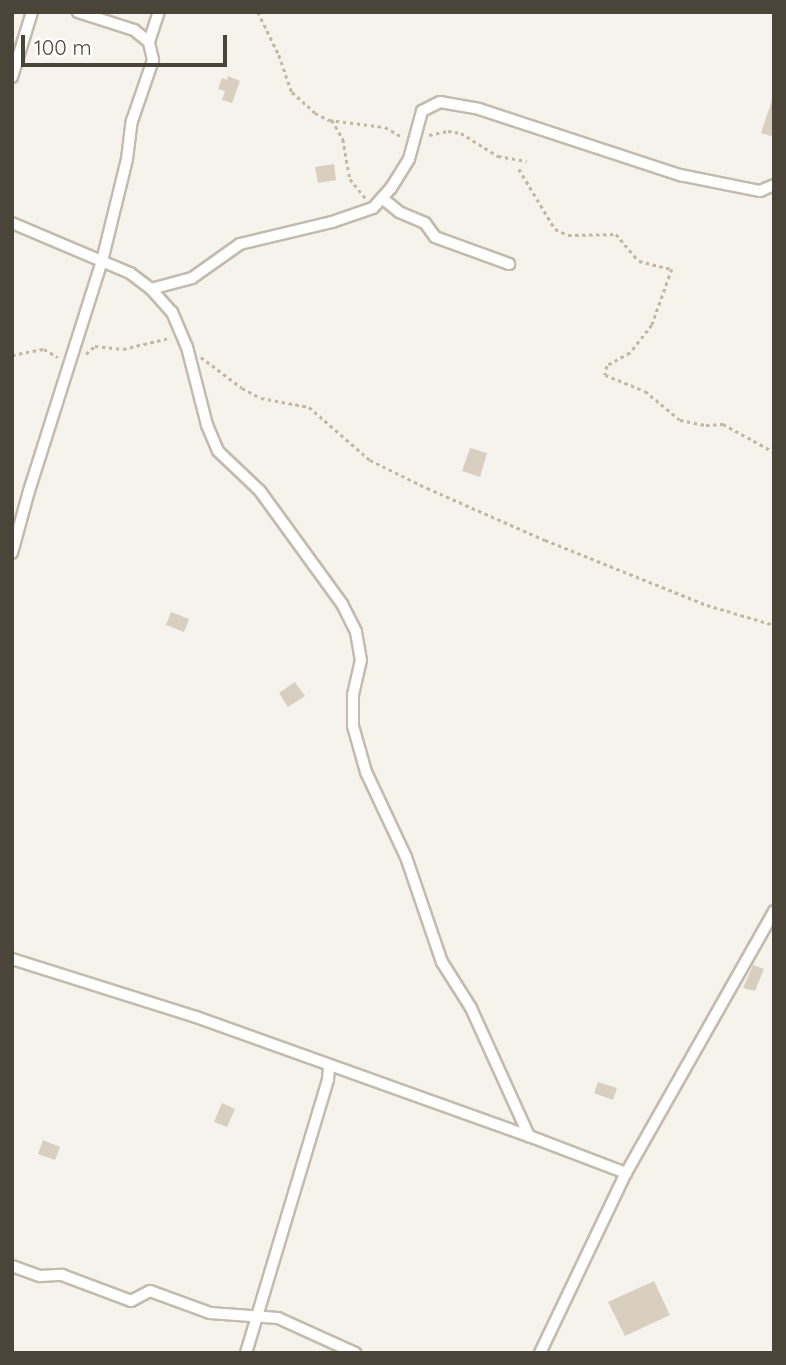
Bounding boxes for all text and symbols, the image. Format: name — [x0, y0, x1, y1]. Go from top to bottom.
scale bar — [24, 21, 231, 65]
text: 100 m — [34, 34, 92, 60]

